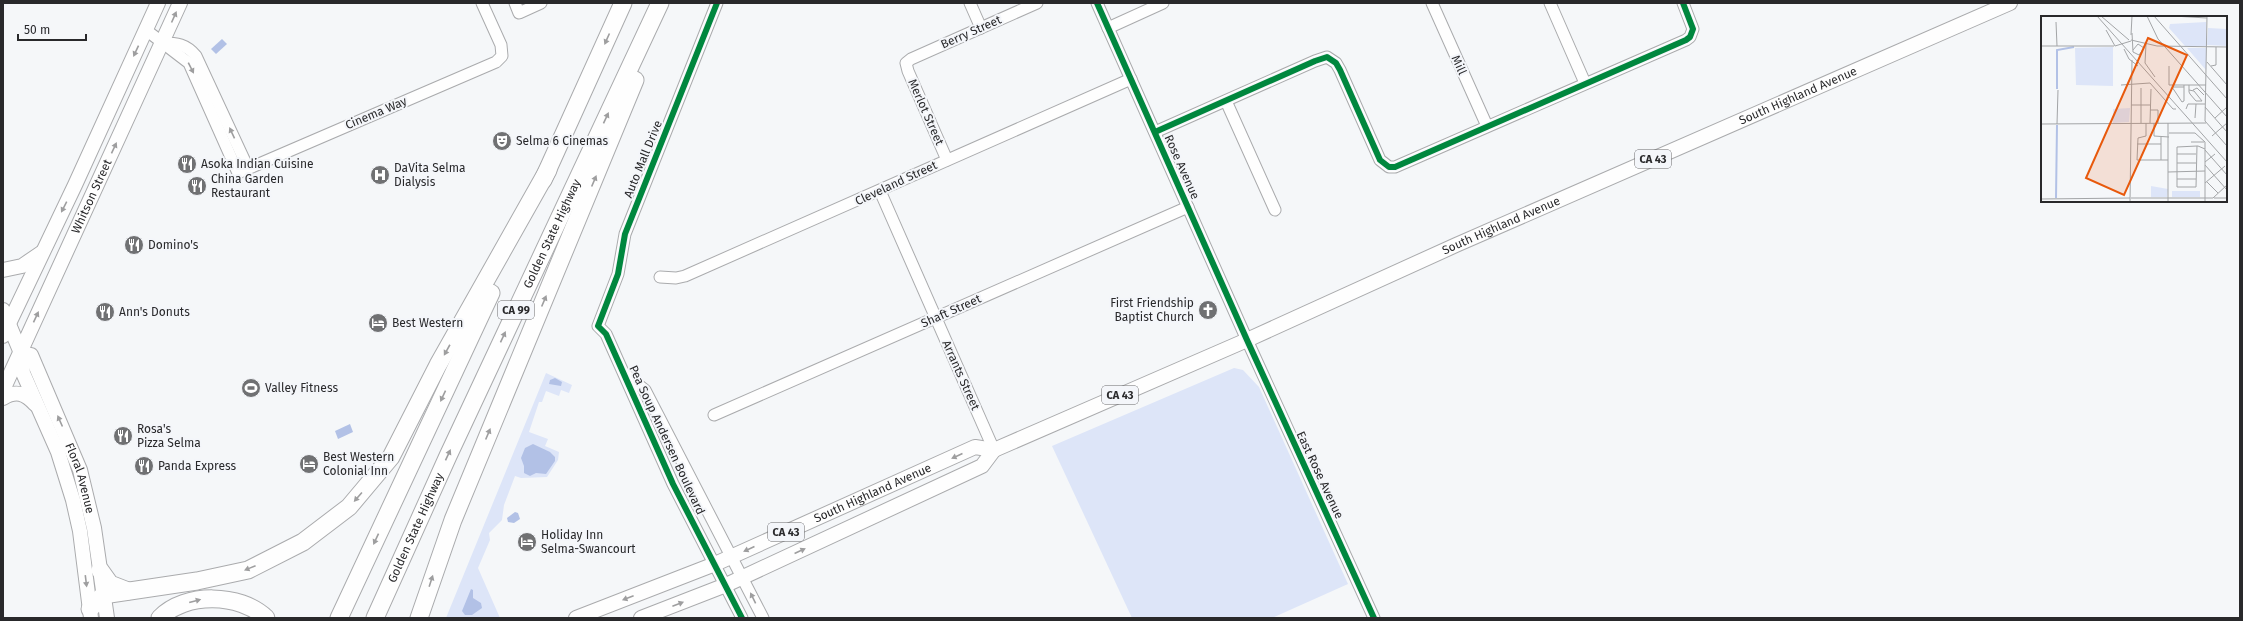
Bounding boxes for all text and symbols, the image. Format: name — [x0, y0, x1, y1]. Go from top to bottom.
one-way arrow — [171, 10, 177, 22]
street label: Berry Street — [939, 12, 1004, 52]
scale bar — [18, 16, 86, 42]
inset map — [2041, 16, 2227, 202]
text: 50 m — [24, 23, 50, 37]
one-way arrow — [604, 33, 610, 44]
one-way arrow — [133, 46, 139, 57]
street label: Mill — [1449, 53, 1470, 77]
one-way arrow — [188, 62, 194, 73]
street label: South Highland Avenue — [1737, 64, 1859, 128]
street label: Merlot Street — [905, 77, 947, 148]
street label: Cinema Way — [343, 94, 409, 132]
one-way arrow — [603, 112, 609, 124]
street label: Auto Mall Drive — [621, 118, 665, 200]
one-way arrow — [229, 127, 235, 139]
theatre icon: Selma 6 Cinemas — [491, 130, 513, 152]
street label: Rose Avenue — [1162, 133, 1202, 201]
place label: Selma 6 Cinemas — [516, 134, 609, 148]
one-way arrow — [111, 142, 117, 153]
road number: CA 43 — [1635, 150, 1671, 168]
restaurant icon: Asoka Indian Cuisine — [176, 153, 198, 175]
street label: Whitson Street — [69, 156, 115, 236]
place label: Asoka Indian Cuisine — [201, 157, 313, 171]
street label: Cleveland Street — [853, 158, 940, 208]
place label: DaVita Selma Dialysis — [394, 161, 466, 189]
hospital icon: DaVita Selma Dialysis — [369, 164, 391, 186]
place label: China Garden Restaurant — [211, 172, 284, 200]
one-way arrow — [592, 174, 598, 186]
restaurant icon: China Garden Restaurant — [186, 175, 208, 197]
street label: Golden State Highway — [520, 177, 584, 291]
street label: South Highland Avenue — [1440, 193, 1562, 257]
one-way arrow — [61, 202, 67, 213]
restaurant icon: Domino's — [123, 234, 145, 256]
place label: Domino's — [148, 238, 199, 252]
street label: Shaft Street — [919, 291, 984, 330]
one-way arrow — [541, 295, 547, 306]
place label: First Friendship Baptist Church — [1110, 296, 1194, 324]
church icon: First Friendship Baptist Church — [1197, 299, 1219, 321]
restaurant icon: Ann's Donuts — [94, 301, 116, 323]
road number: CA 99 — [498, 301, 534, 319]
place label: Ann's Donuts — [119, 305, 190, 319]
one-way arrow — [33, 311, 39, 322]
hotel icon: Best Western — [367, 312, 389, 334]
place label: Best Western — [392, 316, 463, 330]
one-way arrow — [500, 331, 506, 343]
street label: Arrants Street — [939, 338, 983, 413]
one-way arrow — [443, 345, 450, 356]
street label: Pea Soup Andersen Boulevard — [626, 363, 708, 517]
sports icon: Valley Fitness — [240, 377, 262, 399]
place label: Valley Fitness — [265, 381, 338, 395]
road number: CA 43 — [1102, 386, 1138, 404]
one-way arrow — [440, 390, 446, 401]
one-way arrow — [57, 416, 63, 427]
place label: Rosa's Pizza Selma — [137, 422, 201, 450]
restaurant icon: Rosa's Pizza Selma — [112, 425, 134, 447]
one-way arrow — [486, 427, 492, 439]
street label: East Rose Avenue — [1294, 429, 1346, 521]
street label: Floral Avenue — [62, 441, 97, 515]
one-way arrow — [445, 449, 451, 460]
place label: Best Western Colonial Inn — [323, 450, 394, 478]
hotel icon: Best Western Colonial Inn — [298, 453, 320, 475]
one-way arrow — [951, 453, 962, 459]
restaurant icon: Panda Express — [133, 455, 155, 477]
place label: Panda Express — [158, 459, 236, 473]
street label: South Highland Avenue — [812, 461, 934, 526]
street label: Golden State Highway — [385, 471, 447, 585]
one-way arrow — [353, 491, 362, 502]
road number: CA 43 — [768, 523, 804, 541]
place label: Holiday Inn Selma-Swancourt — [541, 528, 636, 556]
hotel icon: Holiday Inn Selma-Swancourt — [516, 531, 538, 553]
one-way arrow — [373, 533, 379, 544]
one-way arrow — [743, 546, 754, 552]
one-way arrow — [794, 548, 806, 554]
one-way arrow — [244, 565, 256, 571]
one-way arrow — [83, 575, 89, 587]
one-way arrow — [428, 575, 434, 587]
one-way arrow — [750, 592, 756, 603]
one-way arrow — [622, 595, 634, 601]
one-way arrow — [189, 598, 201, 604]
one-way arrow — [672, 600, 684, 606]

